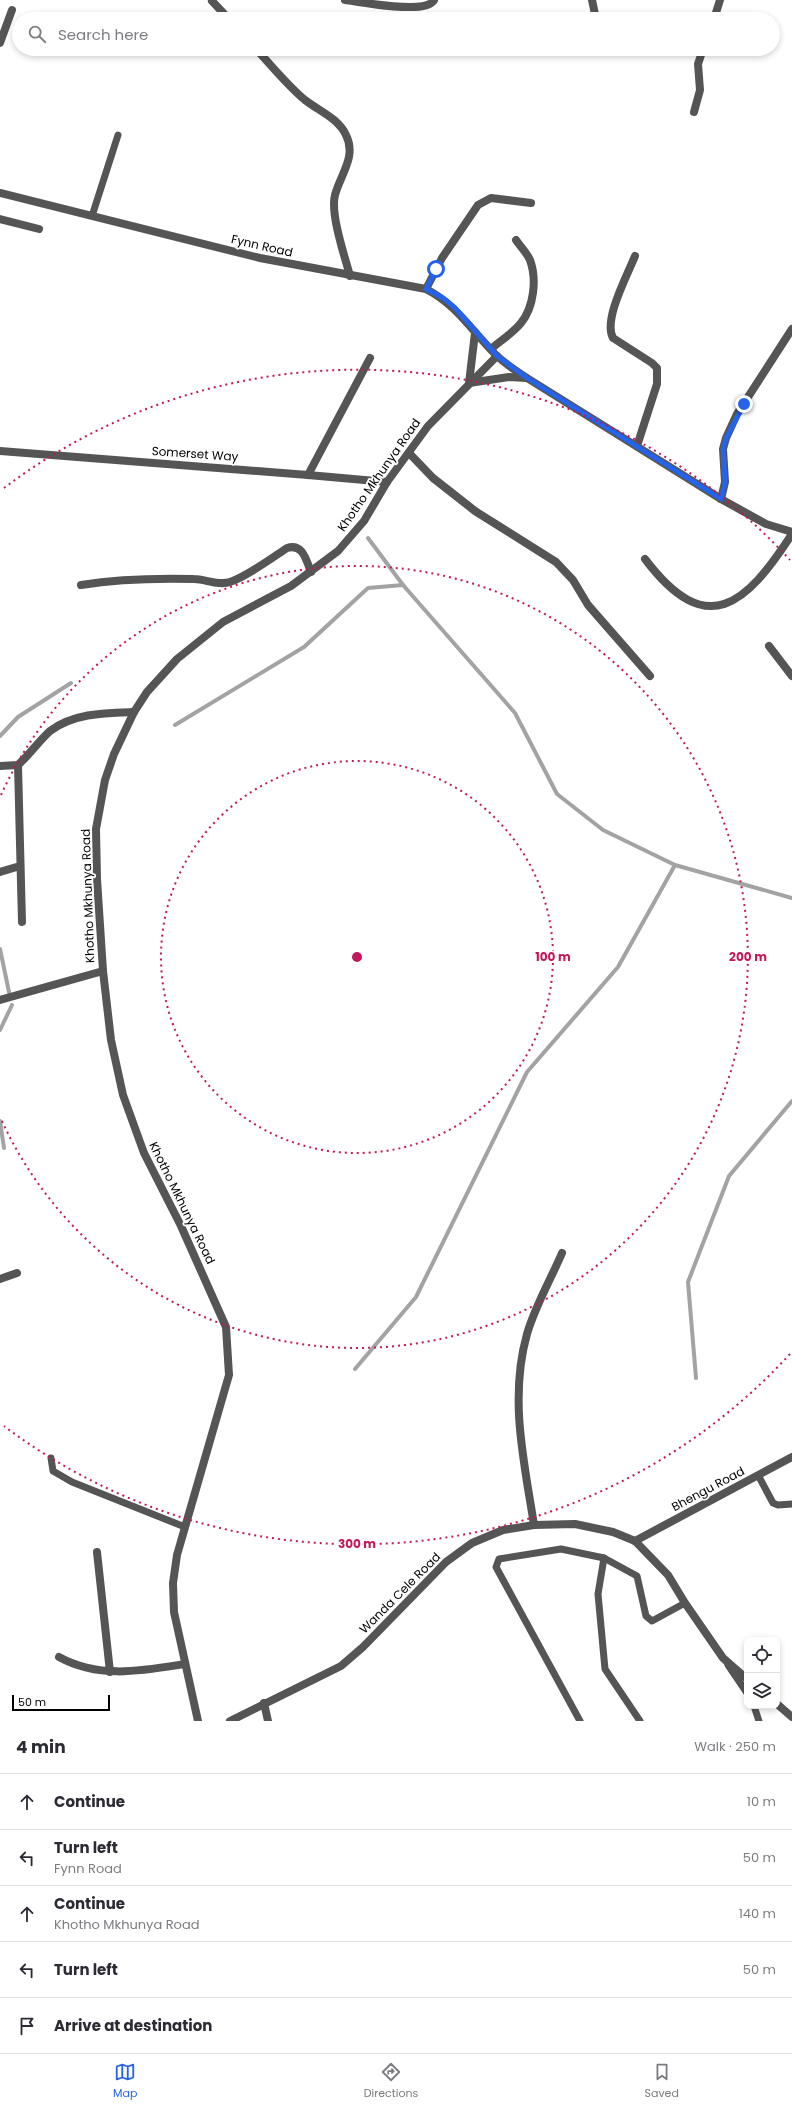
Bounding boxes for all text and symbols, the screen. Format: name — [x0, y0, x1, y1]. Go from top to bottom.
search box — [12, 12, 780, 56]
icon: search — [26, 23, 48, 45]
text: Search here — [58, 24, 148, 45]
street label: Fynn Road — [230, 230, 295, 261]
route start — [427, 260, 445, 278]
route end — [735, 395, 753, 413]
street label: Khotho Mkhunya Road — [333, 415, 424, 535]
street label: Somerset Way — [151, 442, 239, 465]
street label: Khotho Mkhunya Road — [77, 829, 98, 963]
text: 100 m — [535, 948, 571, 965]
text: 200 m — [729, 948, 767, 965]
centre of rings — [350, 950, 364, 964]
street label: Khotho Mkhunya Road — [145, 1139, 220, 1267]
street label: Bhengu Road — [668, 1462, 747, 1515]
text: 300 m — [338, 1535, 376, 1552]
street label: Wanda Cele Road — [355, 1548, 444, 1637]
map controls — [744, 1637, 780, 1709]
button: locate — [744, 1637, 780, 1673]
button: layers — [744, 1673, 780, 1709]
scale bar — [12, 1693, 110, 1712]
text: 50 m — [18, 1694, 46, 1710]
text: 4 min — [16, 1735, 66, 1759]
text: Walk · 250 m — [694, 1737, 776, 1756]
icon: ahead — [16, 1791, 38, 1813]
text: Continue — [54, 1791, 125, 1812]
text: 10 m — [747, 1792, 776, 1811]
text: Turn left — [54, 1837, 118, 1858]
icon: left — [16, 1847, 38, 1869]
text: 50 m — [743, 1848, 776, 1867]
text: Fynn Road — [54, 1859, 122, 1878]
text: Continue — [54, 1893, 125, 1914]
icon: ahead — [16, 1903, 38, 1925]
text: 140 m — [739, 1904, 776, 1923]
text: Khotho Mkhunya Road — [54, 1915, 200, 1934]
icon: left — [16, 1959, 38, 1981]
text: Turn left — [54, 1959, 118, 1980]
text: 50 m — [743, 1960, 776, 1979]
icon: arrive — [16, 2015, 38, 2037]
text: Arrive at destination — [54, 2015, 212, 2036]
tab: Map — [113, 2061, 137, 2102]
tab: Directions — [364, 2061, 418, 2102]
tab: Saved — [645, 2061, 679, 2102]

